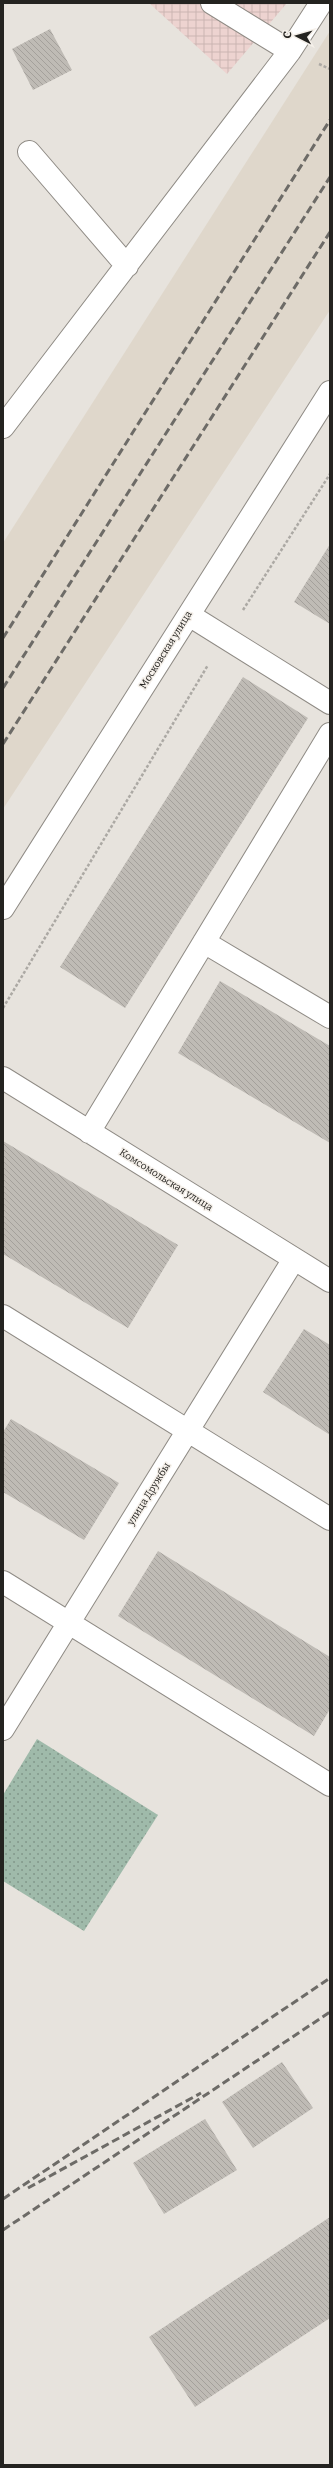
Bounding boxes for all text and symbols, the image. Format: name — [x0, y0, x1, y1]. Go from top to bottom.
north arrow — [277, 16, 317, 56]
text: С — [281, 31, 294, 39]
street label: Московская улица — [137, 608, 195, 691]
street label: Комсомольская улица — [117, 1146, 215, 1214]
street label: улица Дружбы — [124, 1460, 173, 1528]

